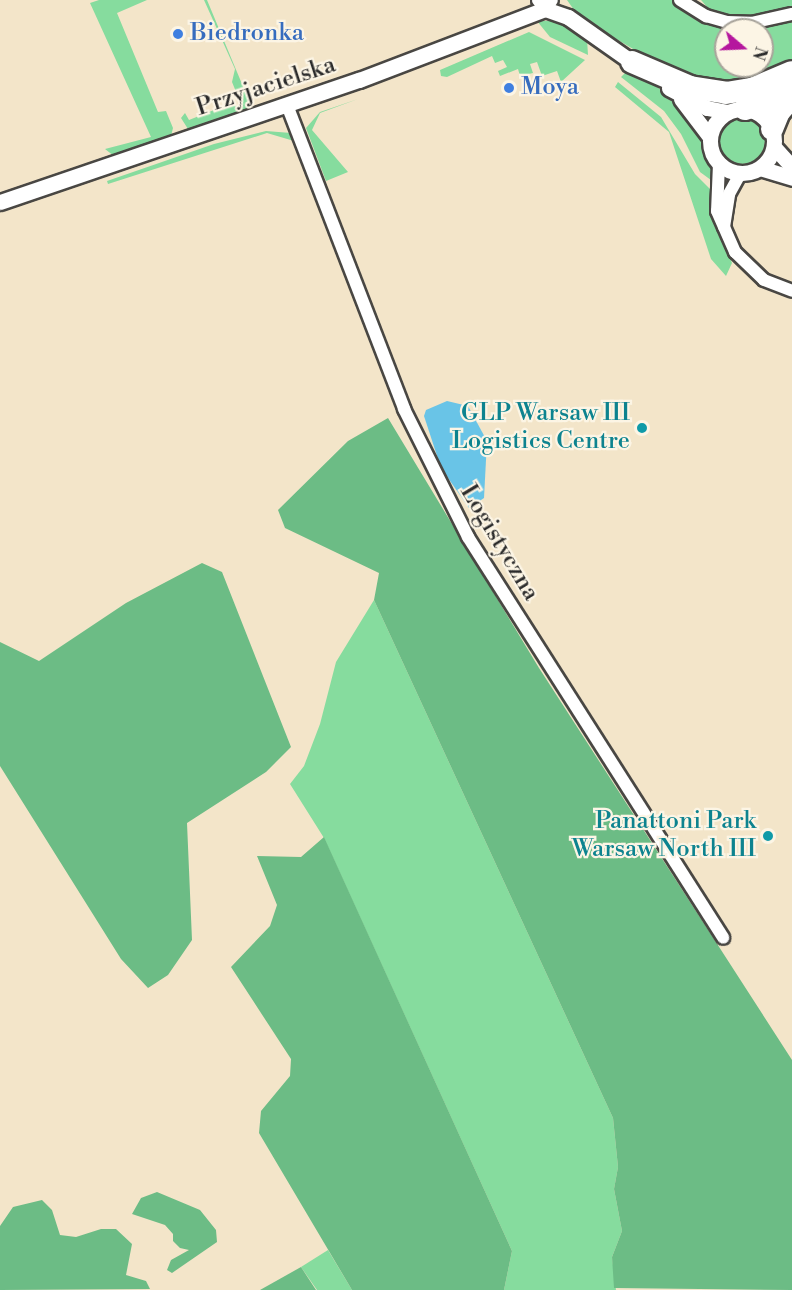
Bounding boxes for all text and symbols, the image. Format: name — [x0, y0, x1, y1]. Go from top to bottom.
north arrow — [714, 18, 774, 78]
place label: Biedronka — [190, 20, 304, 48]
marker: Biedronka — [171, 27, 185, 41]
text: N — [748, 44, 771, 62]
street label: Przyjacielska — [192, 51, 340, 123]
place label: Moya — [521, 74, 579, 102]
marker: Moya — [502, 81, 516, 95]
place label: GLP Warsaw III Logistics Centre — [452, 400, 630, 456]
marker: GLP Warsaw III Logistics Centre — [635, 421, 649, 435]
street label: Logistyczna — [453, 480, 545, 606]
place label: Panattoni Park Warsaw North III — [572, 808, 756, 864]
marker: Panattoni Park Warsaw North III — [761, 829, 775, 843]

